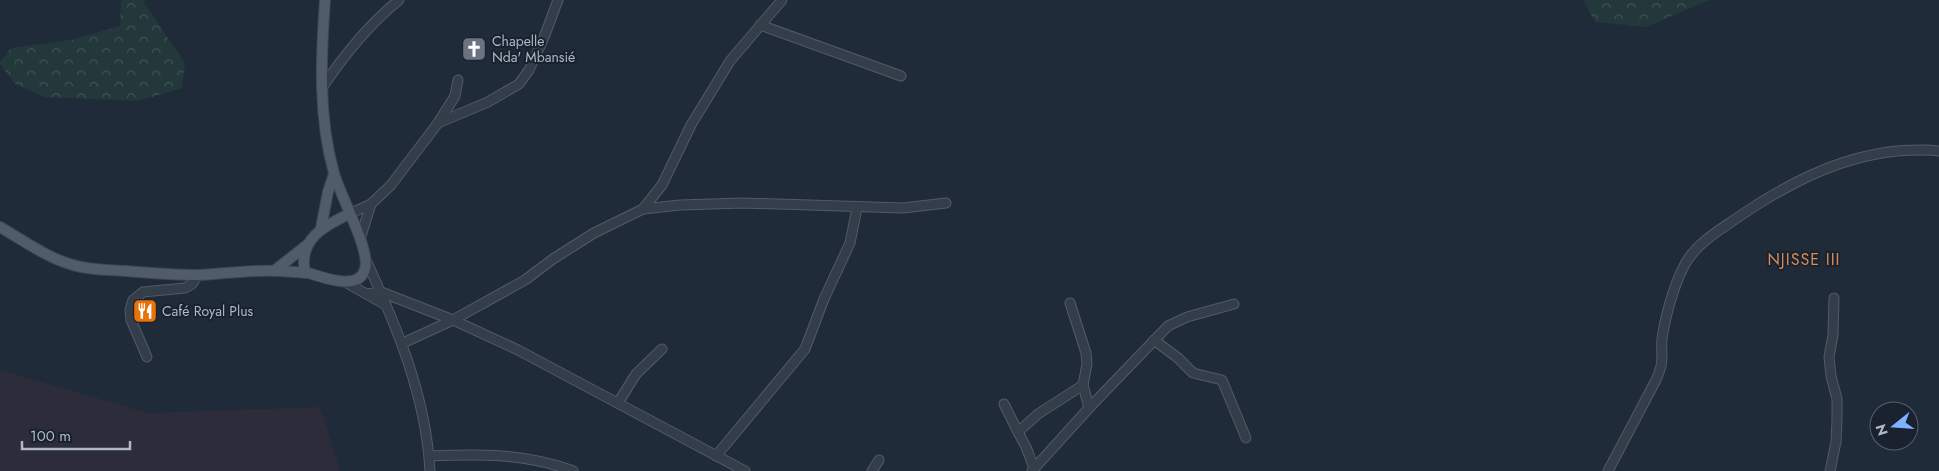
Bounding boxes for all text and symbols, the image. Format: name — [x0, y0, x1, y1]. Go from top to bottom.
place label: Chapelle Nda' Mbansié — [492, 31, 575, 67]
church icon: Chapelle Nda' Mbansié — [461, 36, 487, 62]
district label: NJISSE III — [1767, 248, 1841, 271]
restaurant icon: Café Royal Plus — [132, 298, 158, 324]
place label: Café Royal Plus — [162, 301, 254, 321]
north arrow — [1869, 401, 1919, 451]
scale bar — [22, 418, 130, 450]
text: N — [1870, 422, 1893, 438]
text: 100 m — [30, 425, 71, 447]

